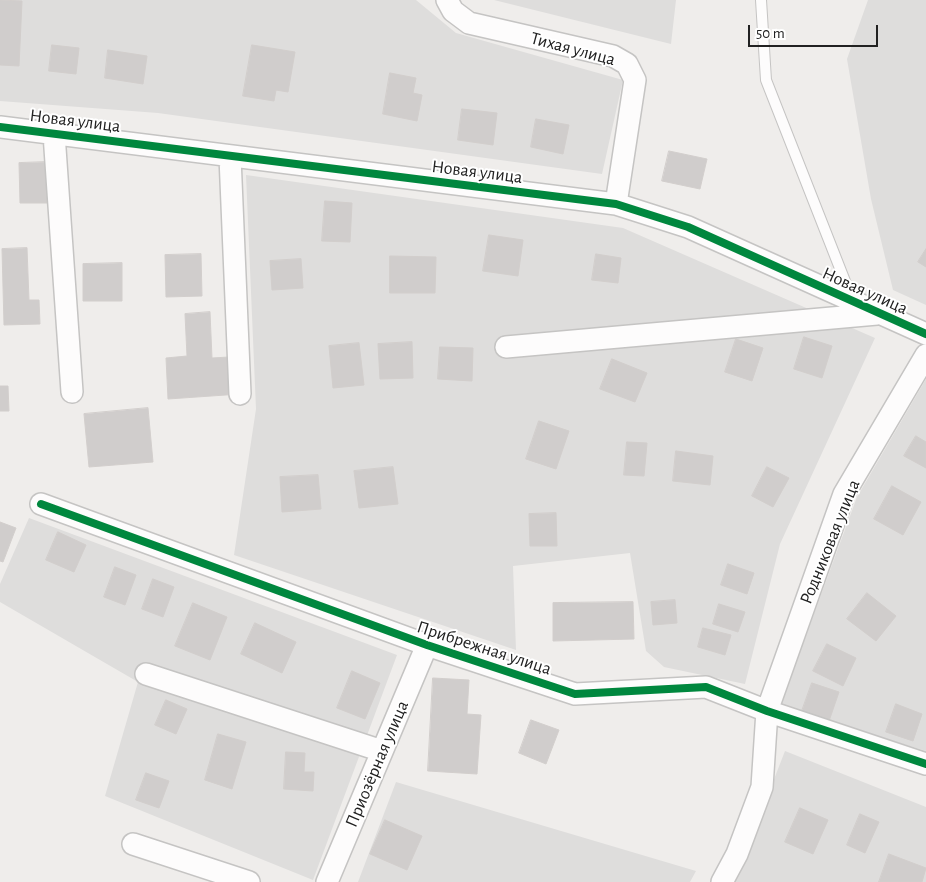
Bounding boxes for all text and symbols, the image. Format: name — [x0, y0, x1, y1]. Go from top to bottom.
scale bar — [751, 15, 881, 47]
text: 50 m — [756, 26, 785, 41]
street label: Тихая улица — [528, 27, 618, 71]
street label: Новая улица — [28, 105, 122, 137]
street label: Новая улица — [430, 156, 524, 188]
street label: Новая улица — [819, 263, 911, 319]
street label: Родниковая улица — [795, 477, 865, 607]
street label: Прибрежная улица — [414, 616, 554, 680]
street label: Приозёрная улица — [341, 697, 413, 831]

